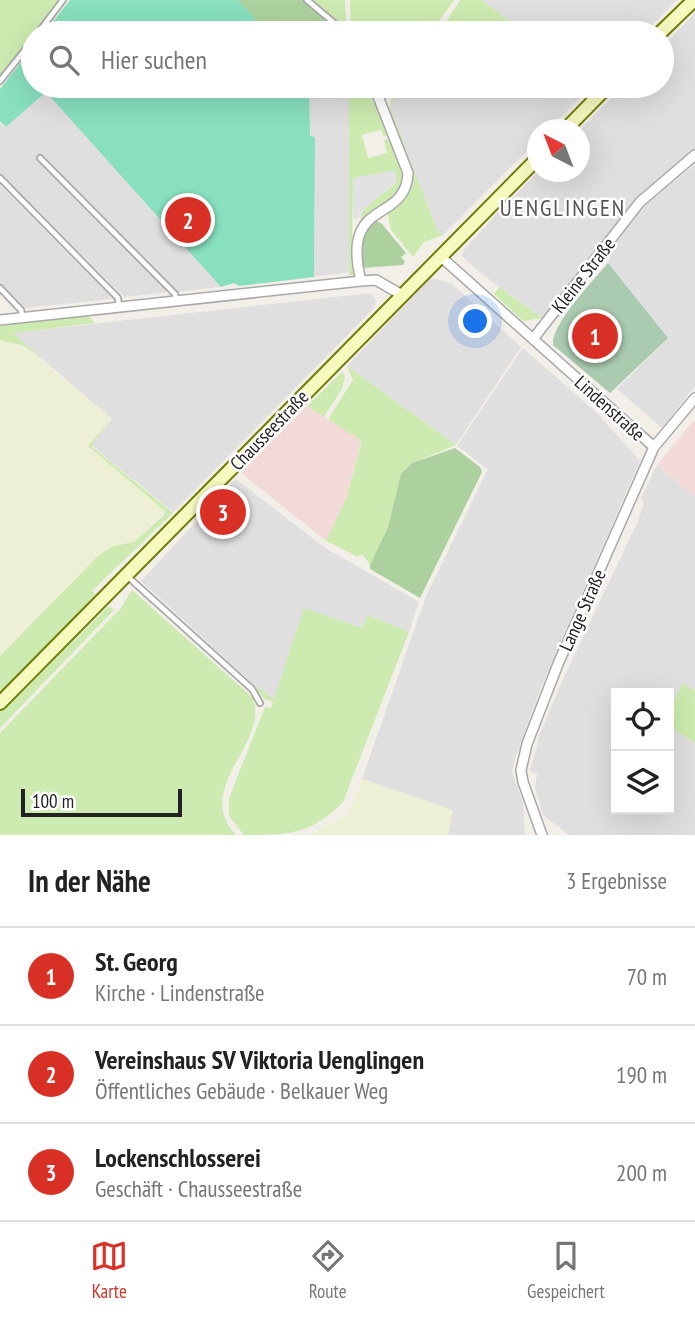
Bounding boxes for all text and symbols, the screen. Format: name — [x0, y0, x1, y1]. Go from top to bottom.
search box — [21, 21, 674, 98]
icon: search — [45, 41, 83, 79]
text: Hier suchen — [101, 43, 207, 76]
north arrow — [527, 119, 590, 182]
district label: UENGLINGEN — [500, 193, 626, 222]
pin: 2 — [165, 194, 211, 246]
street label: Kleine Straße — [546, 232, 620, 318]
your location — [458, 304, 492, 338]
pin: 1 — [572, 310, 618, 362]
street label: Lindenstraße — [570, 370, 650, 446]
street label: Chausseestraße — [225, 385, 313, 475]
pin: 3 — [200, 486, 246, 538]
street label: Lange Straße — [553, 565, 611, 655]
map controls — [611, 688, 674, 814]
button: locate — [611, 688, 674, 751]
button: layers — [611, 751, 674, 814]
scale bar — [21, 786, 182, 818]
text: 100 m — [32, 789, 74, 813]
text: In der Nähe — [28, 861, 151, 900]
text: 3 Ergebnisse — [566, 866, 667, 895]
text: St. Georg — [95, 945, 178, 978]
text: 1 — [46, 962, 57, 991]
text: 70 m — [626, 962, 667, 991]
text: Kirche · Lindenstraße — [95, 978, 265, 1007]
text: Vereinshaus SV Viktoria Uenglingen — [95, 1043, 424, 1076]
text: 2 — [46, 1060, 57, 1089]
text: 190 m — [616, 1060, 667, 1089]
text: Öffentliches Gebäude · Belkauer Weg — [95, 1076, 388, 1105]
text: Lockenschlosserei — [95, 1141, 261, 1174]
text: 3 — [46, 1158, 57, 1187]
text: 200 m — [616, 1158, 667, 1187]
text: Geschäft · Chausseestraße — [95, 1174, 302, 1203]
tab: Karte — [90, 1237, 128, 1303]
tab: Route — [309, 1237, 347, 1303]
tab: Gespeichert — [527, 1237, 605, 1303]

